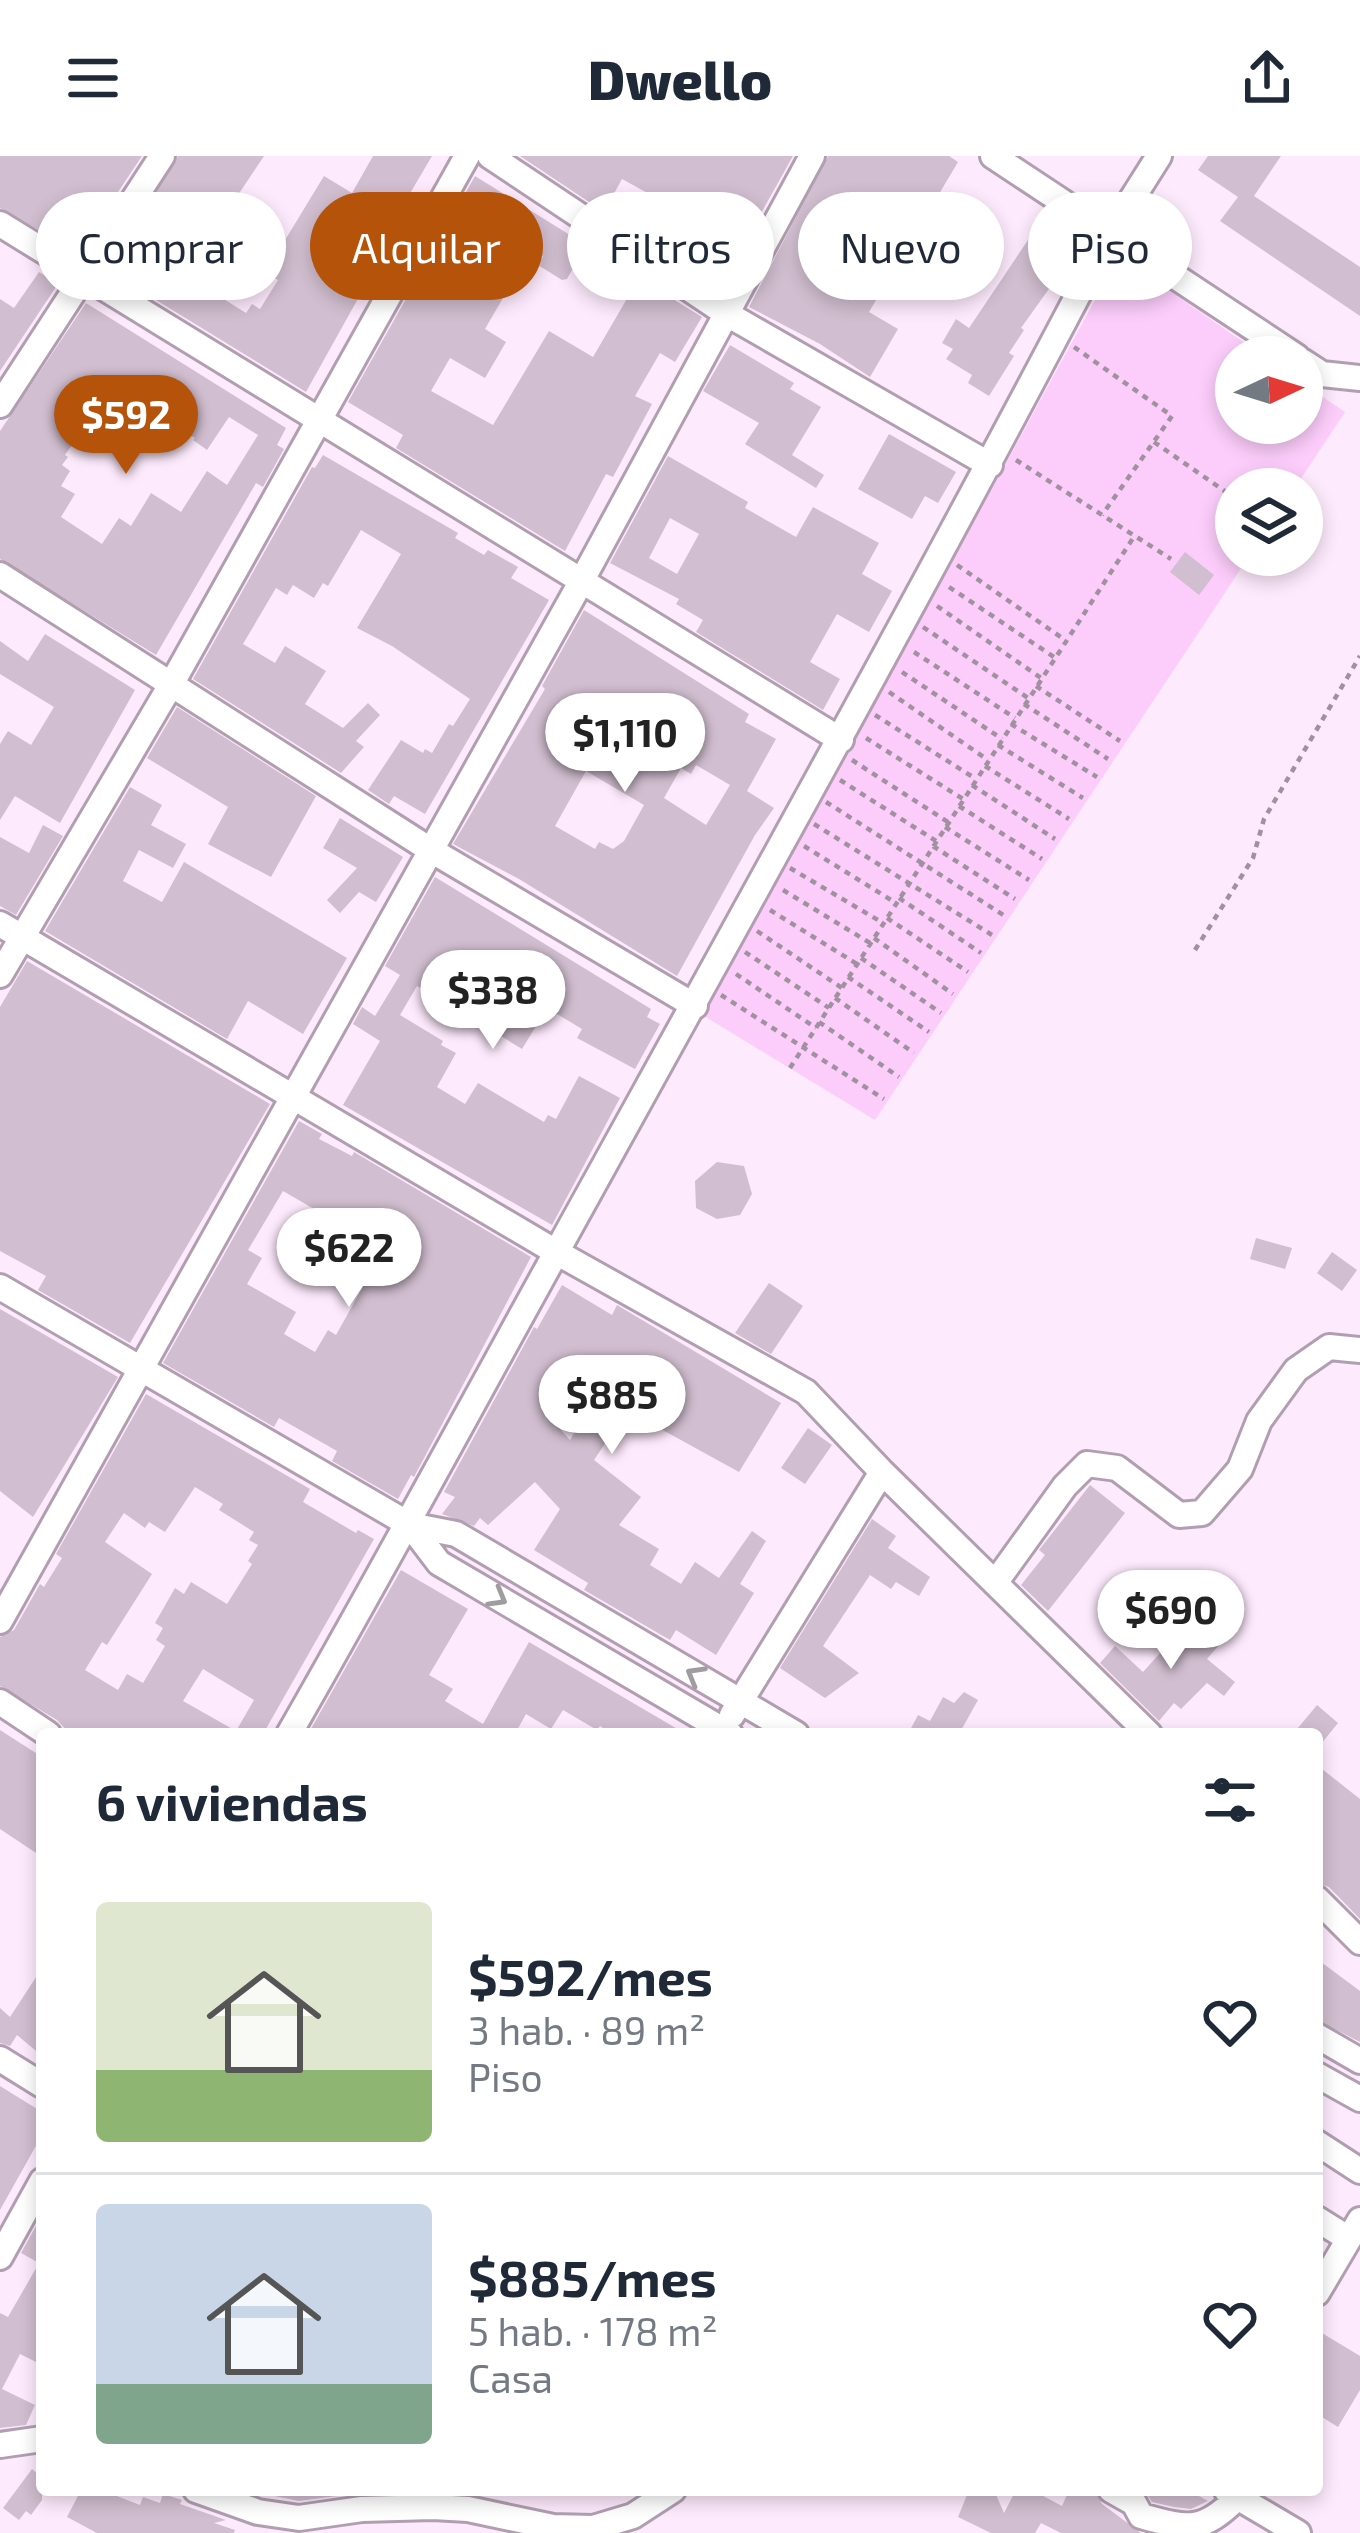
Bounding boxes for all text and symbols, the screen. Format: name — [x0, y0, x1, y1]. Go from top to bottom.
icon: menu — [60, 45, 126, 111]
icon: share — [1234, 45, 1300, 111]
text: Dwello — [588, 46, 772, 111]
chip: Comprar — [36, 192, 286, 300]
chip: Alquilar — [310, 192, 543, 300]
chip: Filtros — [567, 192, 774, 300]
chip: Nuevo — [798, 192, 1004, 300]
chip: Piso — [1028, 192, 1192, 300]
north arrow — [1215, 336, 1323, 444]
map controls — [1215, 336, 1323, 576]
pin: $592 — [55, 375, 197, 477]
text: $592 — [81, 390, 171, 437]
button: layers — [1215, 468, 1323, 576]
pin: $1,110 — [527, 693, 723, 795]
text: $1,110 — [572, 708, 678, 755]
pin: $338 — [422, 950, 564, 1052]
text: $338 — [447, 965, 539, 1012]
pin: $622 — [278, 1208, 420, 1310]
text: $622 — [304, 1223, 394, 1270]
pin: $885 — [541, 1355, 683, 1457]
text: $885 — [566, 1370, 658, 1417]
pin: $690 — [1100, 1570, 1242, 1672]
one-way arrow — [485, 1584, 507, 1606]
text: $690 — [1124, 1585, 1218, 1632]
one-way arrow — [686, 1667, 708, 1689]
icon: filters — [1197, 1767, 1263, 1833]
text: 6 viviendas — [96, 1770, 368, 1831]
text: $592/mes — [468, 1945, 713, 2006]
icon: home — [192, 1950, 336, 2094]
icon: heart — [1197, 1989, 1263, 2055]
text: 3 hab. · 89 m² — [468, 2006, 705, 2053]
text: Piso — [468, 2053, 543, 2100]
text: $885/mes — [468, 2246, 717, 2307]
icon: home — [192, 2252, 336, 2396]
icon: heart — [1197, 2291, 1263, 2357]
text: 5 hab. · 178 m² — [468, 2307, 718, 2354]
text: Casa — [468, 2354, 553, 2401]

